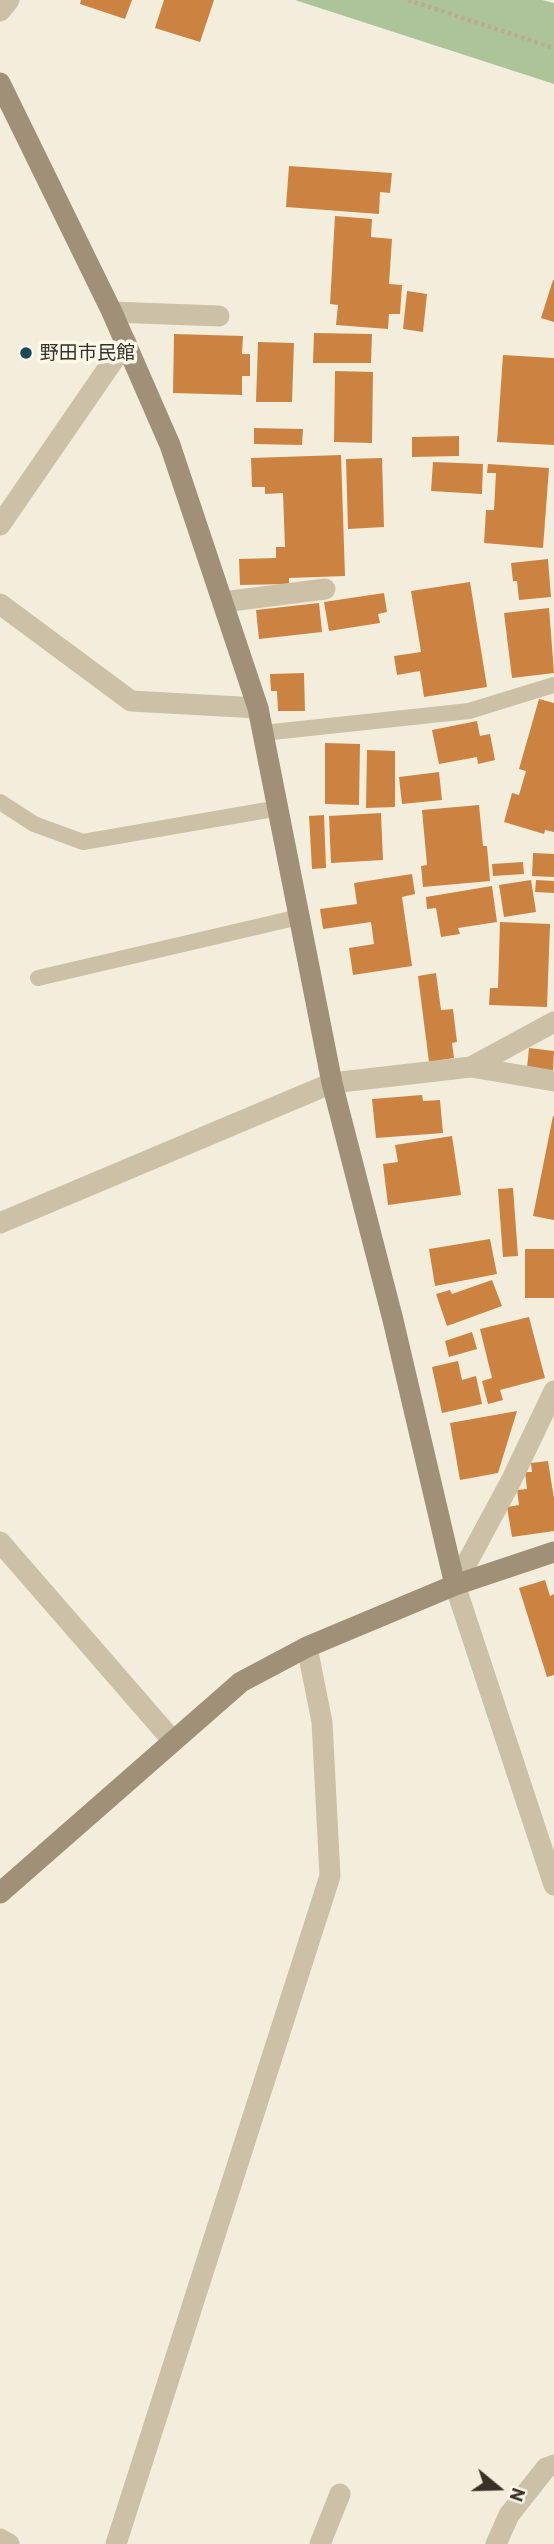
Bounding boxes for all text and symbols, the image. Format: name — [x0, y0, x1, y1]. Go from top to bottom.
place label: 野田市民館 — [40, 342, 135, 364]
marker: 野田市民館 — [18, 345, 34, 361]
north arrow — [463, 2453, 533, 2523]
text: N — [505, 2485, 531, 2505]

